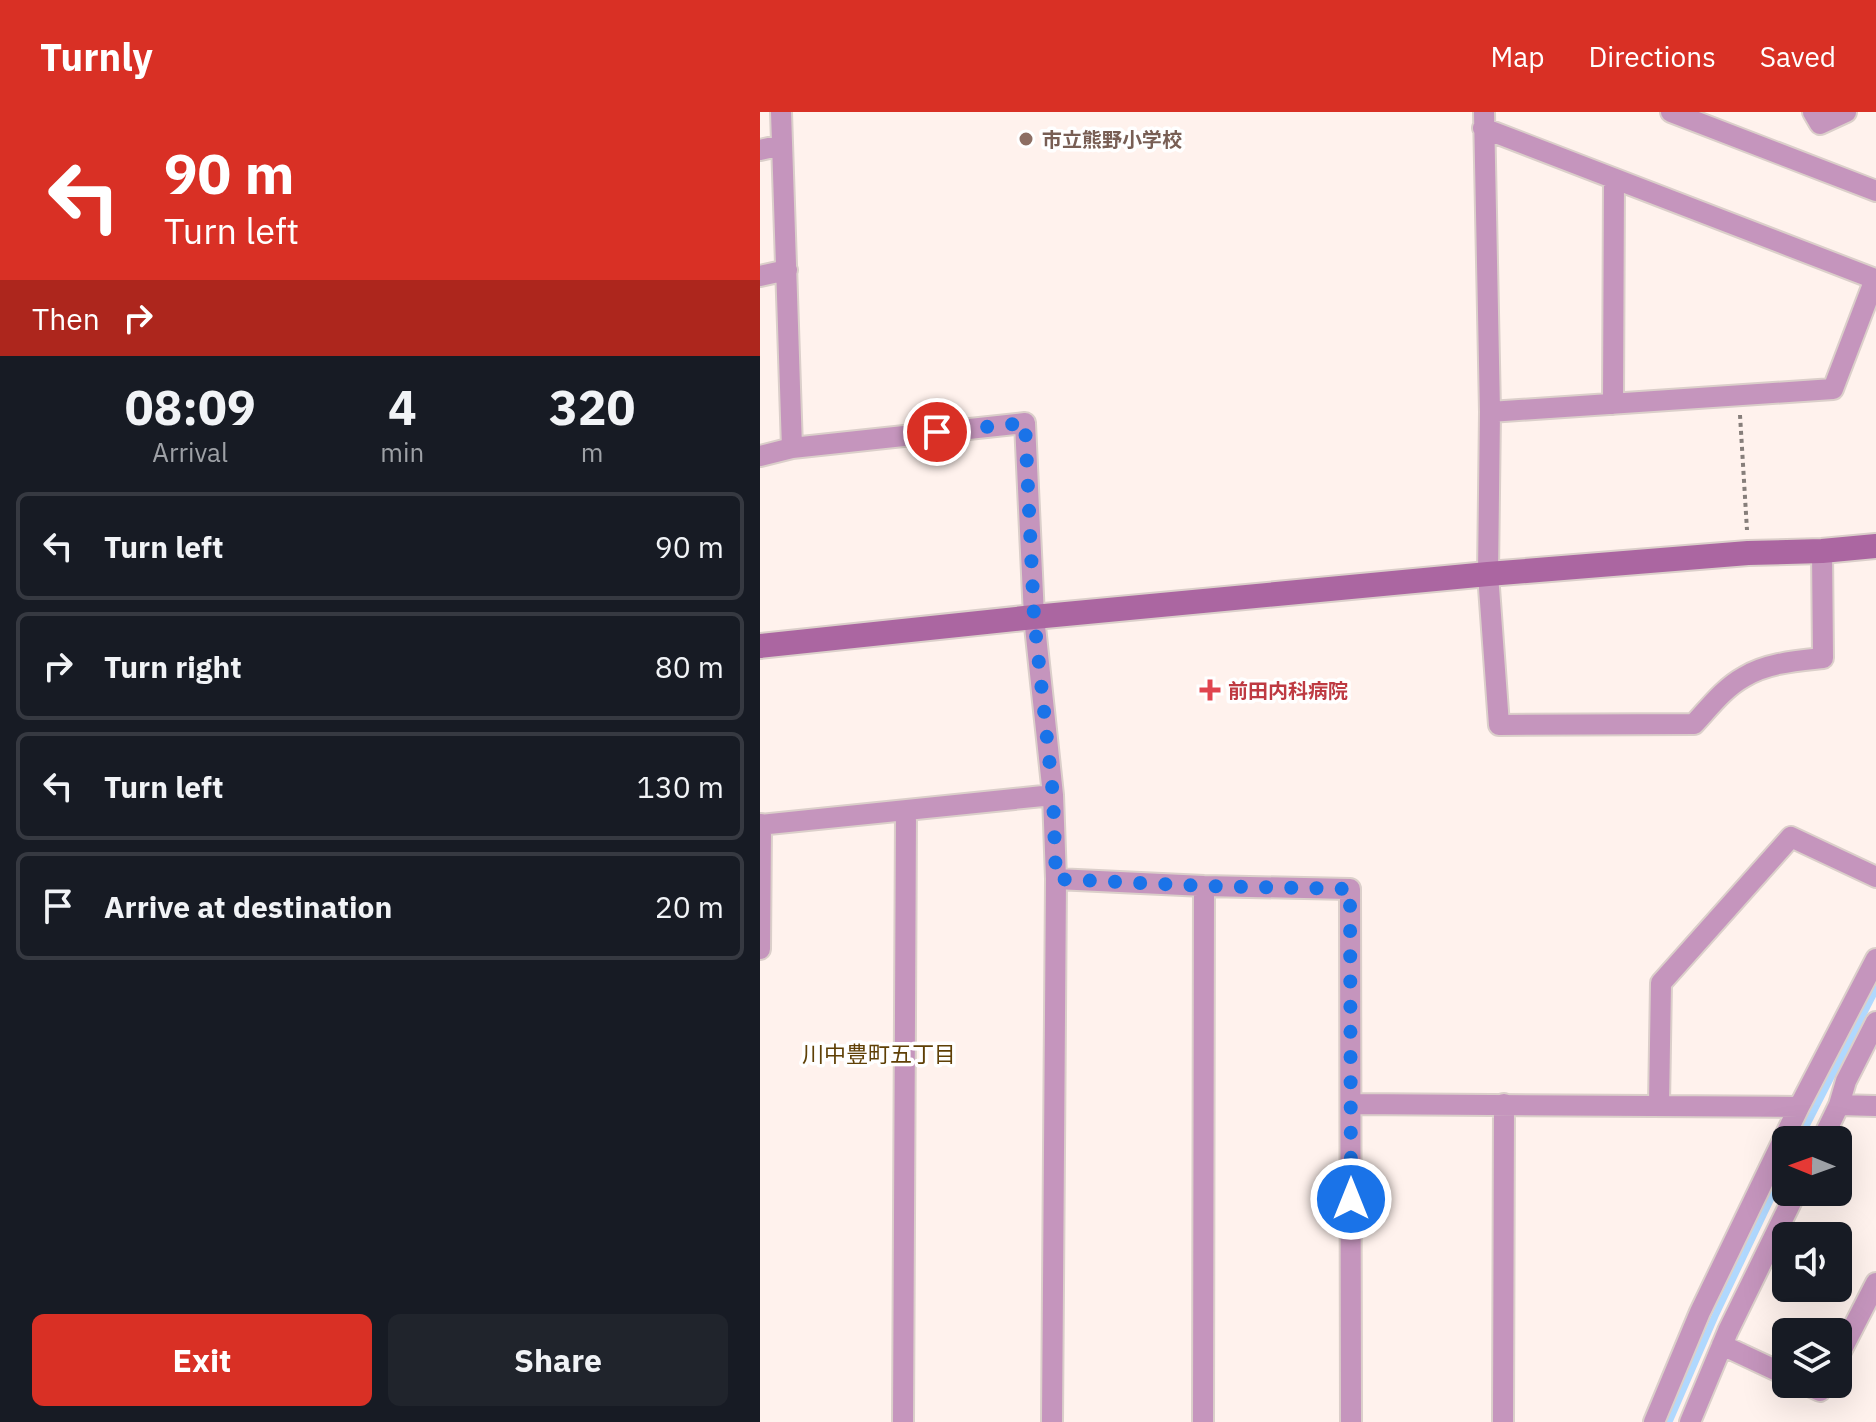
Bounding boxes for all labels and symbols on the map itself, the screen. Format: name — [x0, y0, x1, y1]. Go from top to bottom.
place label: 市立熊野小学校 — [1042, 126, 1182, 153]
marker: 市立熊野小学校 — [1017, 130, 1035, 148]
pin — [903, 398, 971, 466]
place label: 前田内科病院 — [1228, 677, 1348, 704]
marker: 前田内科病院 — [1199, 679, 1221, 701]
district label: 川中豊町五丁目 — [802, 1039, 956, 1068]
north arrow — [1772, 1126, 1852, 1206]
position arrow — [1309, 1157, 1393, 1241]

